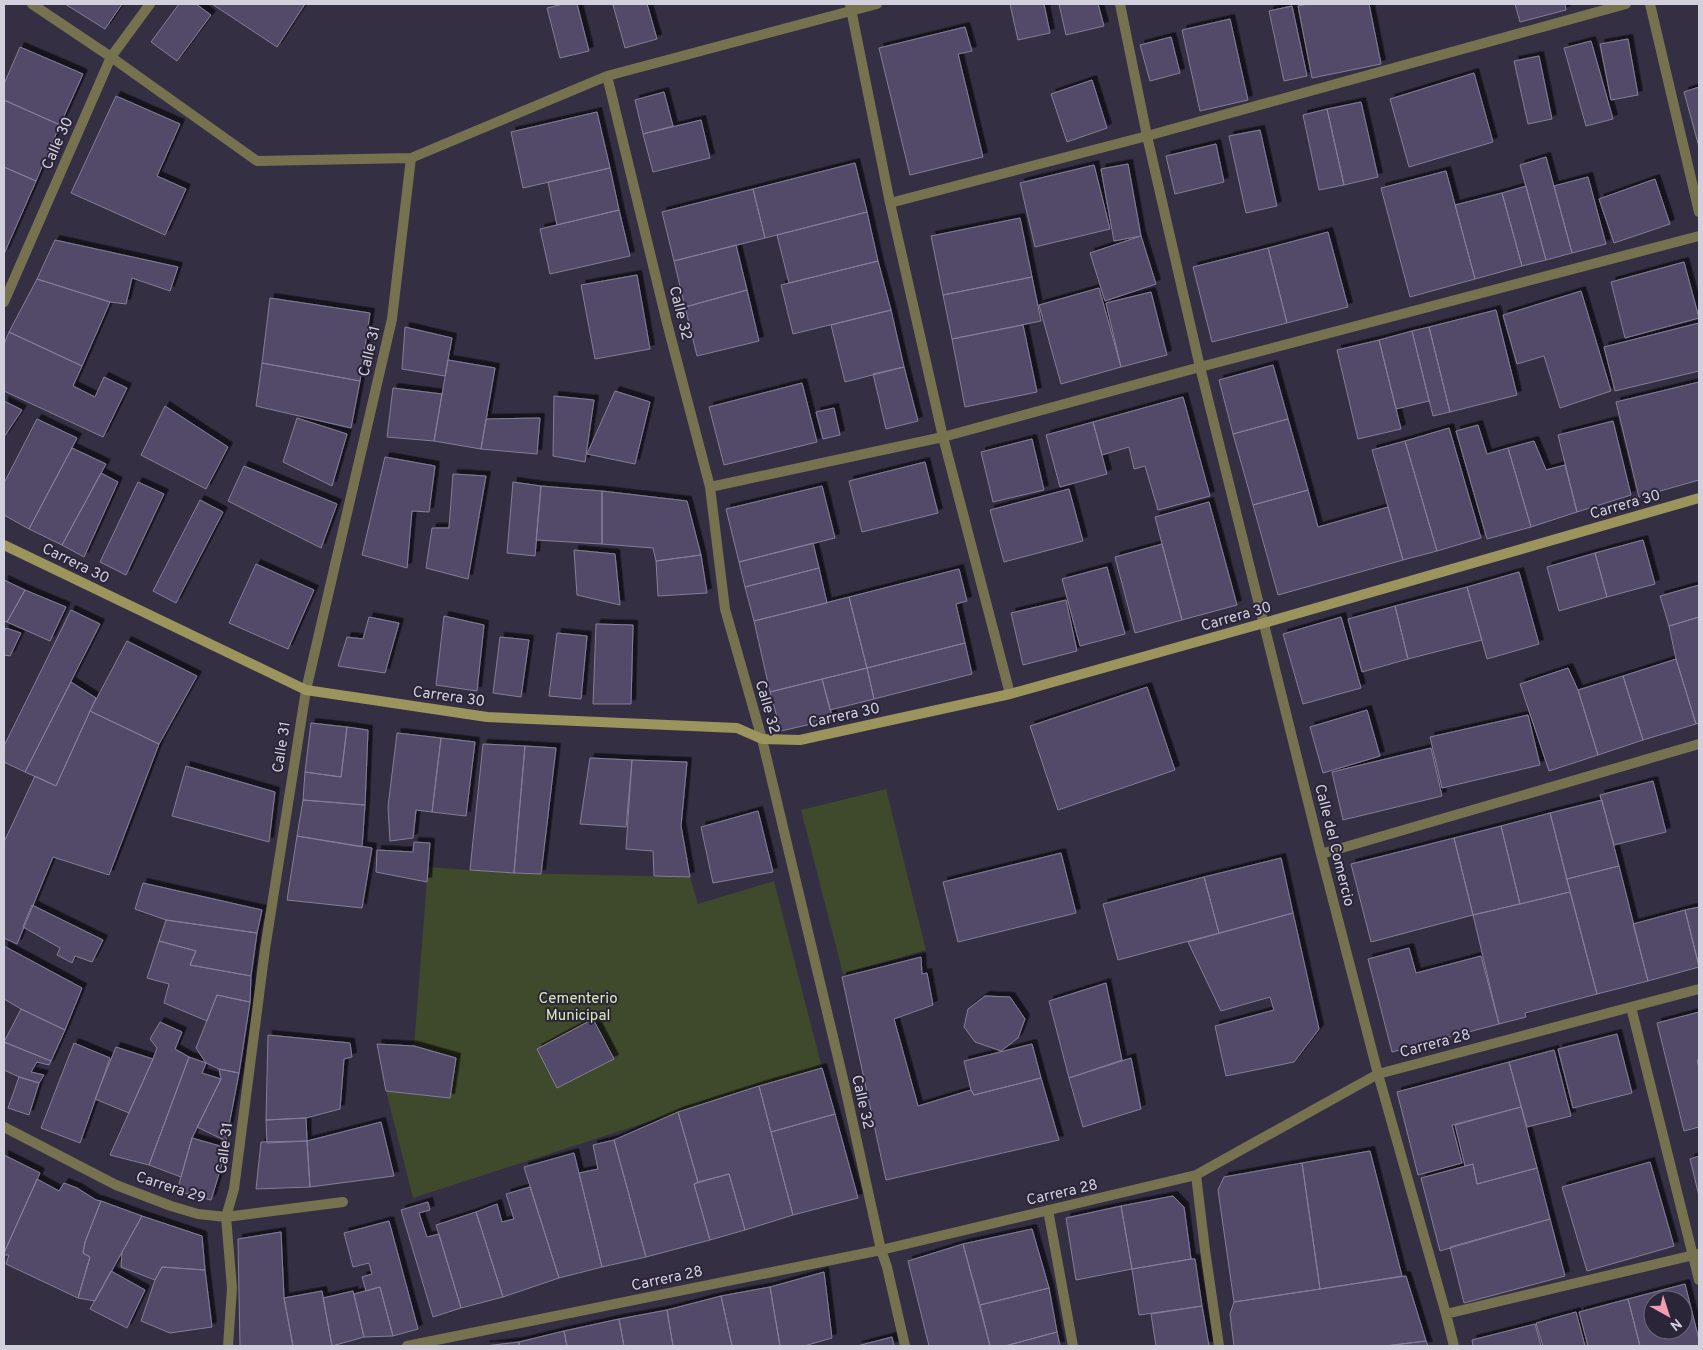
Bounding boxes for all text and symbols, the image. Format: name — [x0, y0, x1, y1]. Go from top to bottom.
street label: Calle 30 — [38, 114, 78, 173]
street label: Calle 32 — [664, 284, 695, 342]
street label: Calle 31 — [355, 324, 386, 379]
street label: Carrera 30 — [1588, 486, 1663, 525]
street label: Carrera 30 — [39, 540, 112, 589]
street label: Carrera 30 — [1199, 598, 1274, 637]
street label: Calle 32 — [750, 678, 783, 736]
street label: Carrera 30 — [411, 683, 486, 712]
street label: Carrera 30 — [807, 700, 882, 733]
street label: Calle 31 — [269, 720, 296, 774]
street label: Calle del Comercio — [1309, 782, 1358, 908]
park label: Cementerio Municipal — [538, 990, 618, 1026]
street label: Carrera 28 — [1398, 1026, 1473, 1063]
street label: Calle 32 — [846, 1073, 877, 1131]
street label: Calle 31 — [213, 1121, 238, 1175]
street label: Carrera 29 — [133, 1168, 208, 1209]
street label: Carrera 28 — [1025, 1176, 1100, 1211]
street label: Carrera 28 — [630, 1263, 705, 1296]
north arrow — [1643, 1290, 1693, 1340]
text: N — [1666, 1314, 1684, 1334]

